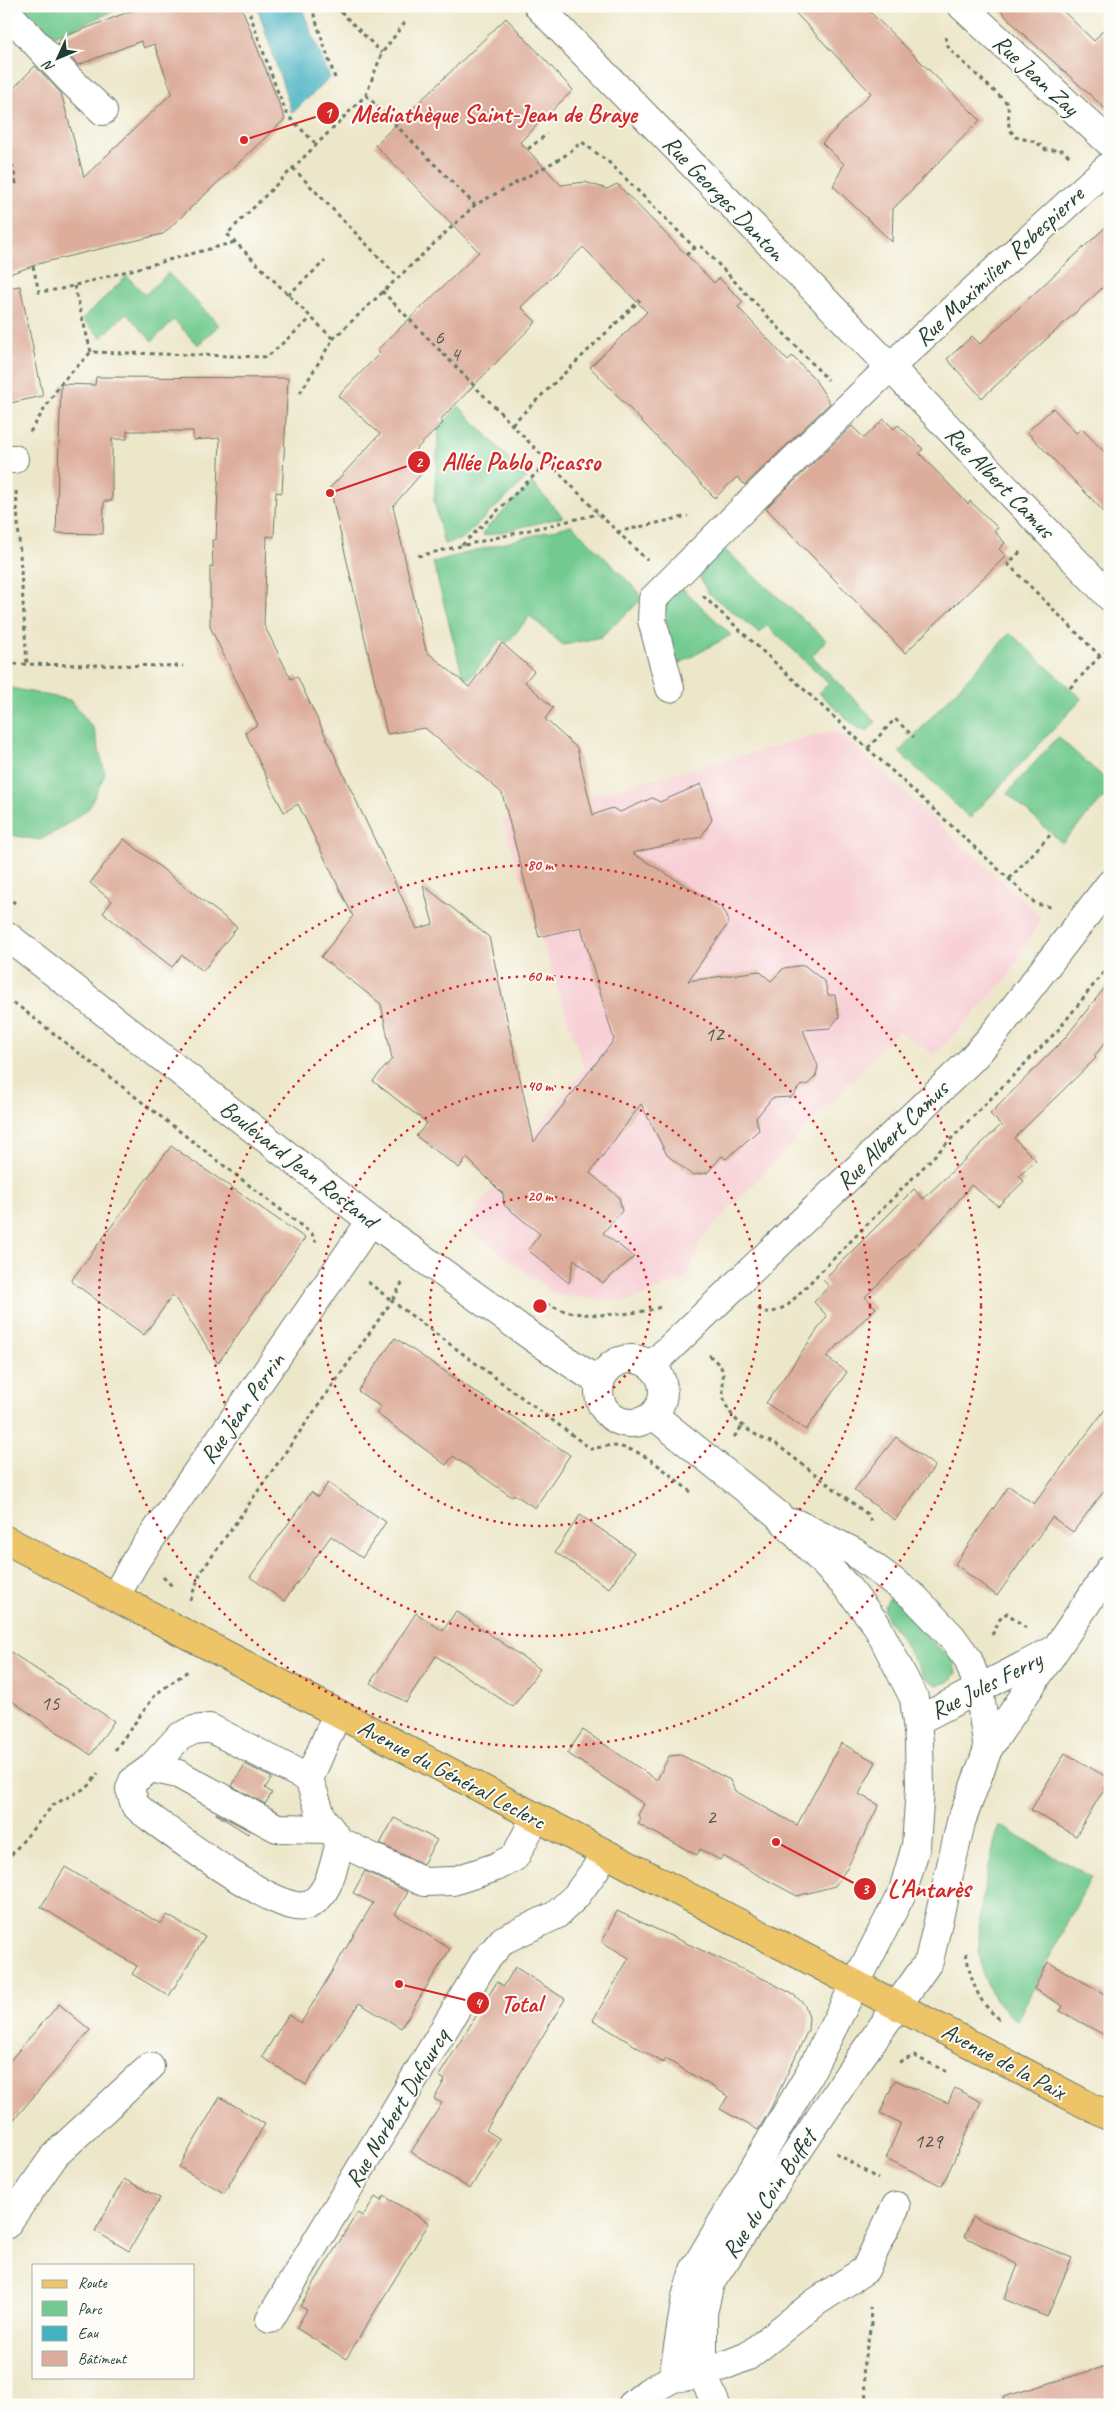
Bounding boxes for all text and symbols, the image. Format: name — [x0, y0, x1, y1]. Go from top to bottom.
street label: Rue Jean Zay — [987, 28, 1087, 124]
north arrow — [32, 32, 82, 82]
text: N — [38, 56, 58, 76]
callout: Médiathèque Saint-Jean de Braye — [316, 93, 647, 133]
text: Médiathèque Saint-Jean de Braye — [351, 98, 639, 130]
text: 1 — [325, 104, 334, 123]
street label: Rue Georges Danton — [656, 129, 792, 268]
street label: Rue Maximilien Robespierre — [908, 178, 1092, 352]
house number: 6 — [434, 324, 444, 350]
house number: 4 — [450, 341, 462, 367]
street label: Rue Albert Camus — [939, 419, 1062, 546]
callout: Allée Pablo Picasso — [407, 442, 611, 482]
text: Allée Pablo Picasso — [442, 446, 602, 478]
text: 2 — [416, 453, 424, 472]
text: 80 m — [527, 856, 554, 875]
text: 60 m — [527, 967, 554, 986]
house number: 12 — [705, 1021, 725, 1047]
street label: Rue Albert Camus — [829, 1073, 956, 1196]
text: 40 m — [527, 1077, 554, 1096]
street label: Boulevard Jean Rostand — [214, 1093, 387, 1237]
text: 20 m — [527, 1187, 554, 1206]
centre of rings — [531, 1297, 549, 1315]
street label: Rue Jean Perrin — [193, 1346, 292, 1469]
street label: Rue Jules Ferry — [925, 1643, 1048, 1726]
house number: 15 — [41, 1690, 61, 1716]
street label: Avenue du Général Leclerc — [353, 1712, 552, 1837]
house number: 2 — [706, 1804, 717, 1830]
callout: L'Antarès — [852, 1869, 980, 1909]
text: L'Antarès — [888, 1873, 973, 1905]
text: 3 — [862, 1880, 870, 1899]
callout: Total — [466, 1983, 552, 2023]
text: Total — [500, 1988, 546, 2020]
text: 4 — [475, 1994, 484, 2013]
street label: Avenue de la Paix — [937, 2016, 1073, 2107]
street label: Rue Norbert Dufourcq — [338, 2022, 457, 2193]
street label: Rue du Coin Buffet — [715, 2121, 825, 2264]
house number: 129 — [914, 2128, 944, 2154]
legend — [32, 2264, 195, 2378]
text: Route — [78, 2274, 108, 2293]
text: Parc — [78, 2300, 102, 2319]
text: Eau — [78, 2324, 99, 2343]
text: Bâtiment — [78, 2350, 128, 2369]

